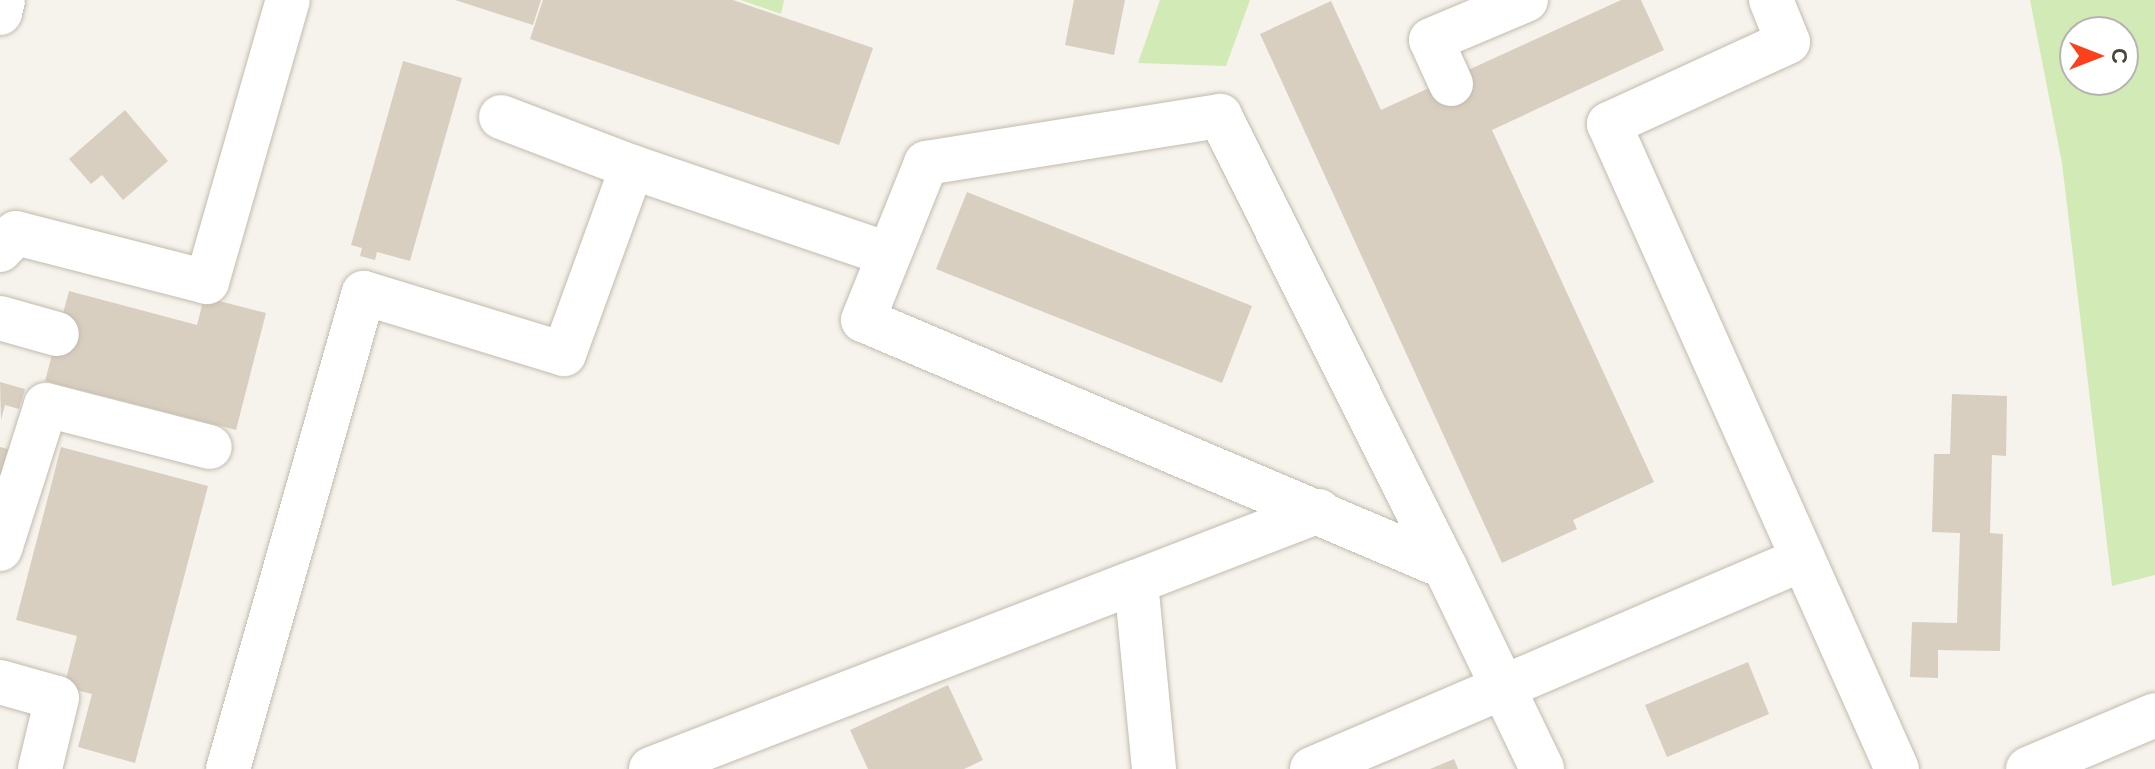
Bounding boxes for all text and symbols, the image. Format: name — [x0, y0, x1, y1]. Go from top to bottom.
north arrow — [2059, 16, 2139, 96]
text: С — [2108, 48, 2134, 64]

